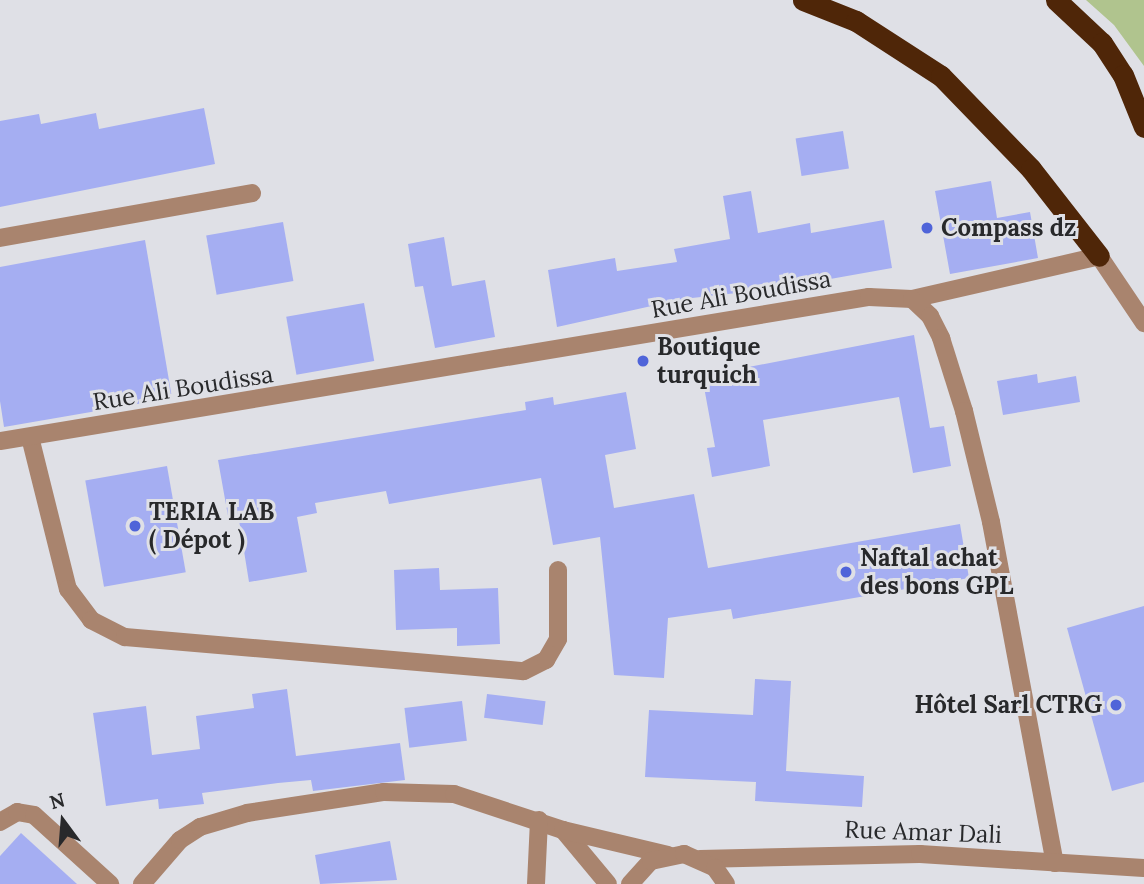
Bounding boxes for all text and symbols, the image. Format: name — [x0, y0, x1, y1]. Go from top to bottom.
place label: Compass dz — [941, 214, 1076, 242]
marker: Compass dz — [919, 220, 935, 236]
street label: Rue Ali Boudissa — [649, 264, 833, 324]
place label: Boutique turquich — [657, 333, 760, 389]
marker: Boutique turquich — [635, 353, 651, 369]
street label: Rue Ali Boudissa — [91, 360, 275, 416]
place label: TERIA LAB ( Dépot ) — [149, 498, 274, 554]
marker: TERIA LAB ( Dépot ) — [127, 518, 143, 534]
place label: Naftal achat des bons GPL — [860, 544, 1014, 600]
marker: Naftal achat des bons GPL — [838, 564, 854, 580]
place label: Hôtel Sarl CTRG — [914, 691, 1102, 719]
marker: Hôtel Sarl CTRG — [1108, 697, 1124, 713]
north arrow — [28, 786, 98, 856]
text: N — [47, 787, 68, 814]
street label: Rue Amar Dali — [844, 815, 1002, 849]

